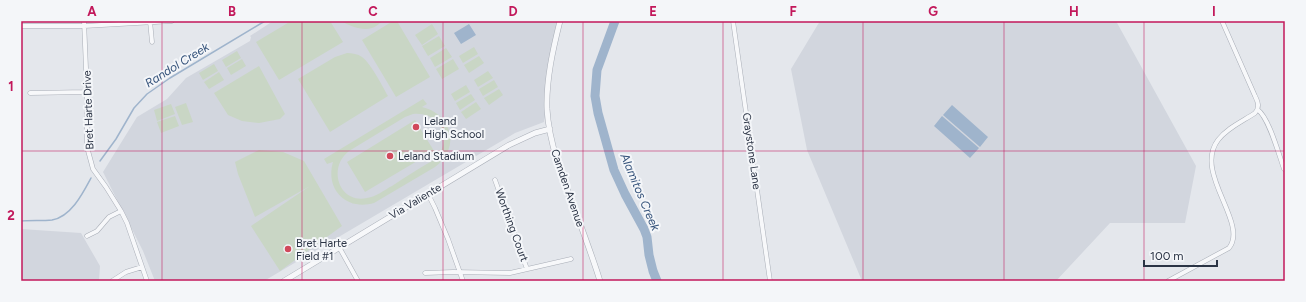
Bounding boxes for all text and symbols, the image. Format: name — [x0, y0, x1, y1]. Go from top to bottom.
text: A — [87, 4, 97, 19]
text: B — [228, 4, 236, 19]
text: C — [368, 4, 378, 19]
text: D — [508, 4, 518, 19]
text: E — [649, 4, 657, 19]
text: F — [789, 4, 797, 19]
text: G — [928, 4, 938, 19]
text: H — [1069, 4, 1079, 19]
text: I — [1212, 4, 1216, 19]
water label: Randol Creek — [143, 39, 212, 90]
street label: Bret Harte Drive — [81, 70, 96, 150]
text: 1 — [8, 79, 14, 94]
street label: Graystone Lane — [740, 112, 763, 190]
place label: Leland High School — [424, 115, 484, 141]
marker: Leland High School — [411, 122, 421, 132]
street label: Camden Avenue — [548, 148, 587, 229]
place label: Leland Stadium — [398, 150, 474, 163]
water label: Alamitos Creek — [617, 150, 663, 234]
marker: Leland Stadium — [385, 151, 395, 161]
street label: Via Valiente — [387, 181, 444, 222]
street label: Worthing Court — [492, 187, 531, 263]
text: 2 — [7, 208, 15, 223]
place label: Bret Harte Field #1 — [296, 237, 347, 263]
scale bar — [1144, 242, 1217, 268]
marker: Bret Harte Field #1 — [283, 244, 293, 254]
text: 100 m — [1150, 249, 1184, 263]

